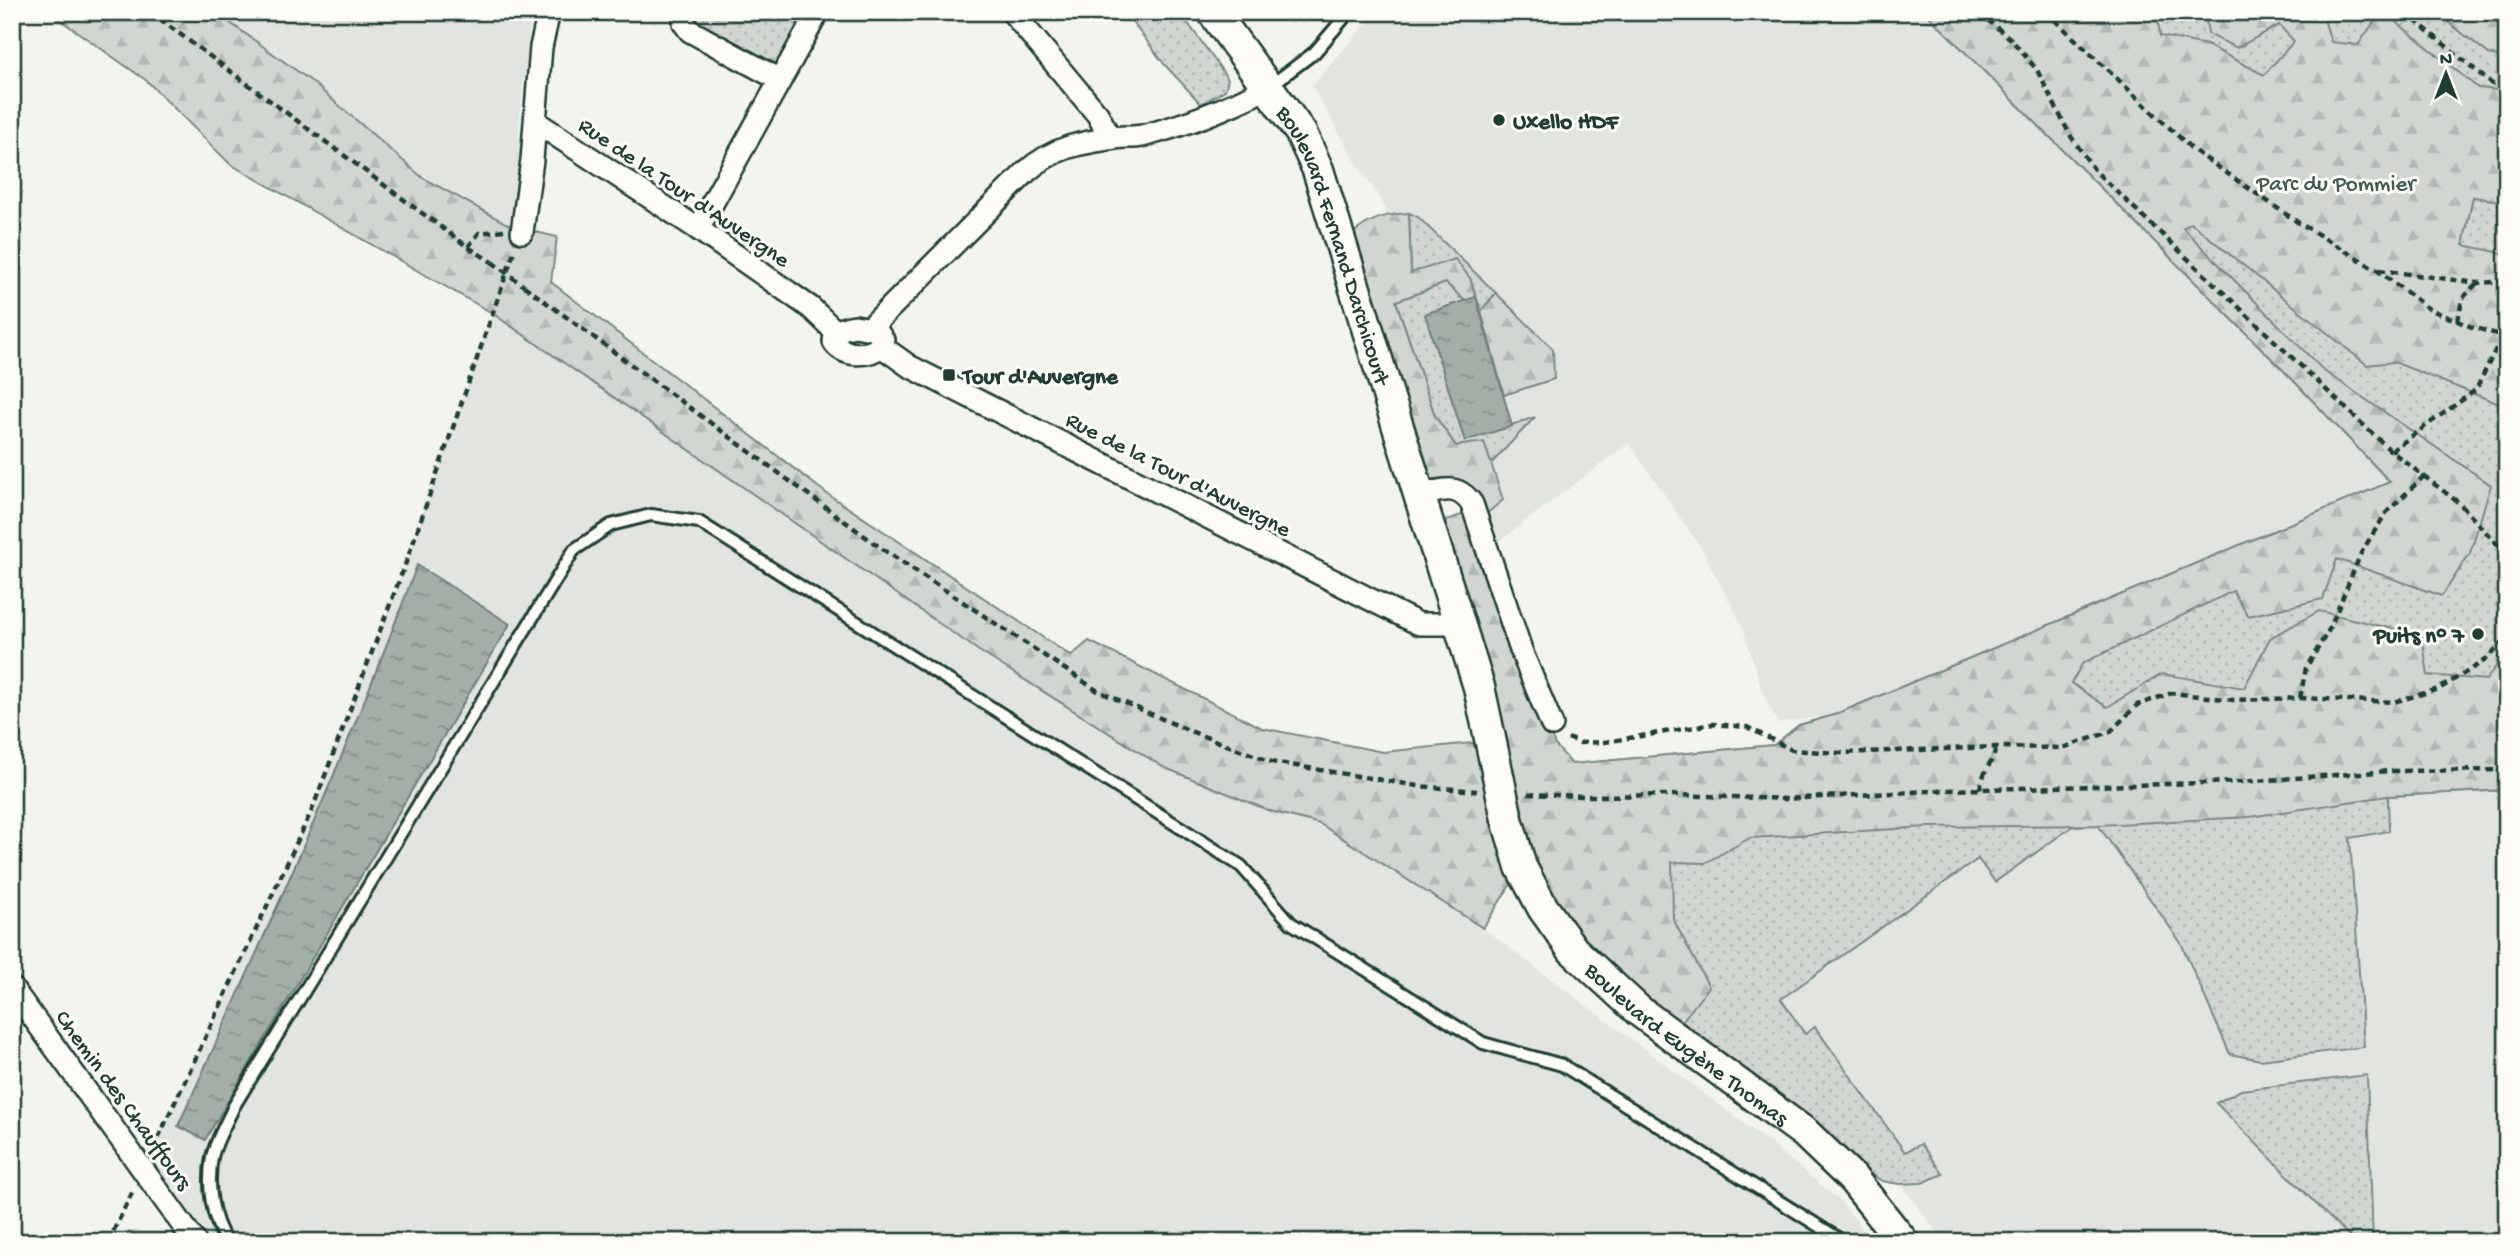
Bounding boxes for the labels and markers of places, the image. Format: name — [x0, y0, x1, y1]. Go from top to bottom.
place label: Uxello HDF — [1513, 110, 1620, 137]
marker: Uxello HDF — [1491, 112, 1507, 128]
place label: Tour d'Auvergne — [961, 365, 1119, 392]
marker: Tour d'Auvergne — [941, 367, 957, 383]
place label: Puits n° 7 — [2372, 624, 2465, 651]
marker: Puits n° 7 — [2470, 626, 2486, 642]

